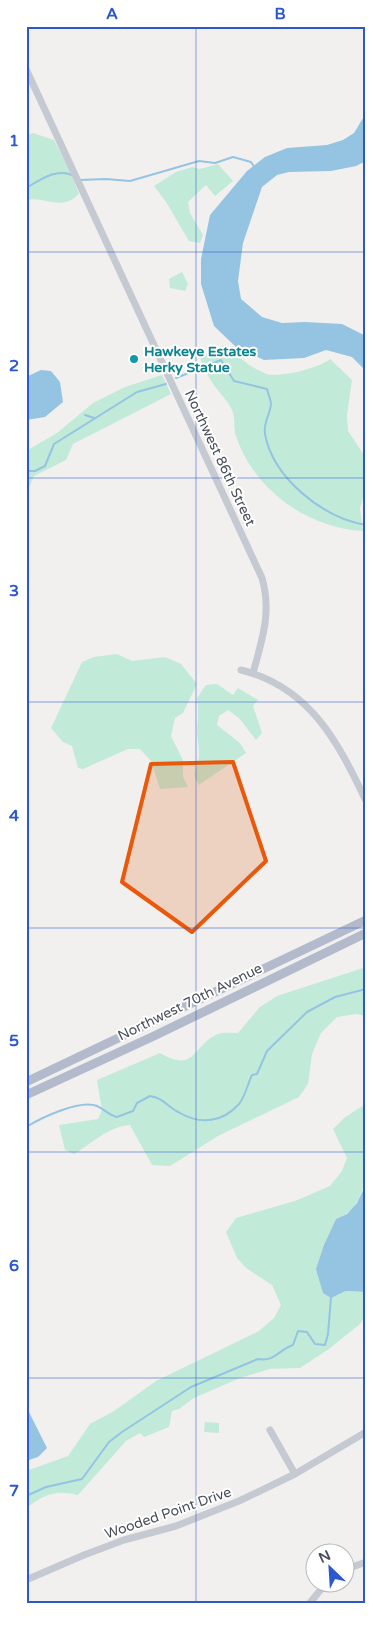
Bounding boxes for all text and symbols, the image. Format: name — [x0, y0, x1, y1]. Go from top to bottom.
text: A — [106, 4, 118, 24]
text: B — [274, 4, 286, 24]
text: 1 — [9, 131, 19, 151]
place label: Hawkeye Estates Herky Statue — [144, 343, 256, 376]
marker: Hawkeye Estates Herky Statue — [128, 353, 140, 365]
text: 2 — [9, 356, 19, 376]
street label: Northwest 86th Street — [181, 387, 259, 529]
text: 3 — [9, 581, 19, 601]
text: 4 — [9, 806, 19, 826]
street label: Northwest 70th Avenue — [115, 960, 265, 1044]
text: 5 — [9, 1031, 19, 1051]
text: 6 — [9, 1256, 19, 1276]
text: 7 — [9, 1481, 19, 1501]
street label: Wooded Point Drive — [102, 1483, 234, 1543]
north arrow — [304, 1542, 354, 1592]
text: N — [316, 1547, 333, 1567]

